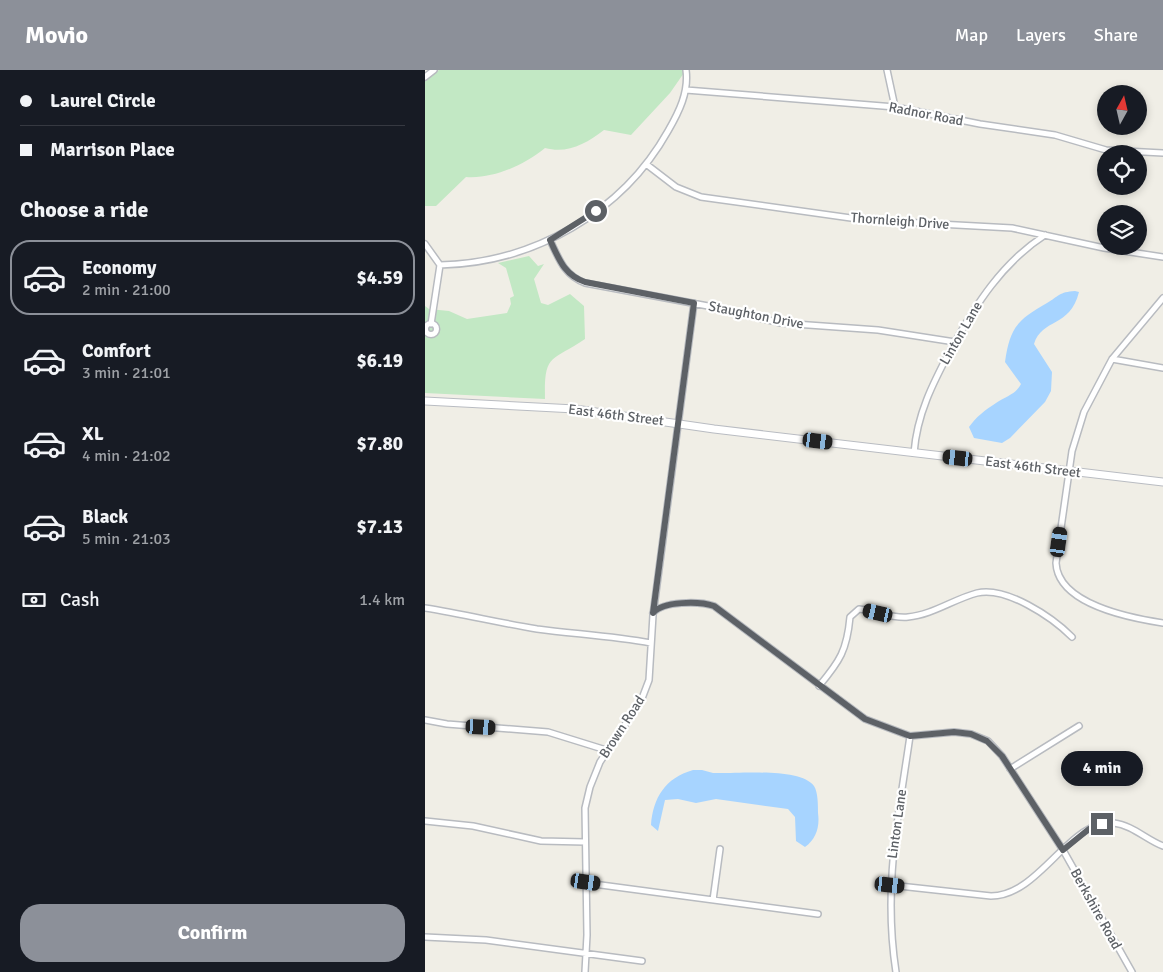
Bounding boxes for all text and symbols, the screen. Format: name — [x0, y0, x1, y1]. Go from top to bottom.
text: Movio — [25, 20, 88, 50]
text: Map — [955, 24, 988, 46]
text: Layers — [1016, 24, 1066, 46]
text: Share — [1094, 24, 1138, 46]
north arrow — [1097, 85, 1147, 135]
map controls — [1097, 85, 1147, 255]
text: Laurel Circle — [50, 89, 156, 113]
street label: Radnor Road — [887, 98, 965, 130]
text: Marrison Place — [50, 138, 175, 162]
button: locate — [1097, 145, 1147, 195]
text: Choose a ride — [20, 196, 148, 223]
route start — [585, 200, 607, 222]
button: layers — [1097, 205, 1147, 255]
street label: Thornleigh Drive — [850, 209, 950, 233]
icon: car — [22, 255, 67, 300]
text: Economy — [82, 256, 156, 280]
text: $4.59 — [357, 266, 403, 290]
text: 2 min · 21:00 — [82, 280, 171, 300]
street label: Staughton Drive — [707, 297, 805, 333]
street label: Linton Lane — [936, 298, 986, 368]
icon: car — [22, 338, 67, 383]
text: Comfort — [82, 339, 151, 363]
text: $6.19 — [357, 349, 403, 373]
text: 3 min · 21:01 — [82, 363, 171, 383]
street label: East 46th Street — [567, 401, 665, 429]
icon: car — [22, 421, 67, 466]
text: XL — [82, 422, 104, 446]
text: $7.80 — [357, 432, 403, 456]
car — [802, 432, 833, 450]
text: 4 min · 21:02 — [82, 446, 171, 466]
car — [942, 449, 973, 467]
street label: East 46th Street — [984, 453, 1082, 481]
icon: car — [22, 504, 67, 549]
text: Black — [82, 505, 128, 529]
text: $7.13 — [357, 515, 403, 539]
car — [1049, 526, 1068, 558]
text: 5 min · 21:03 — [82, 529, 171, 549]
icon: cash — [20, 586, 48, 614]
text: Cash — [60, 588, 100, 612]
text: 1.4 km — [359, 590, 405, 610]
car — [861, 602, 894, 624]
street label: Brown Road — [596, 693, 648, 761]
car — [465, 719, 496, 735]
callout: 4 min — [1061, 752, 1143, 786]
text: 4 min — [1083, 758, 1121, 778]
street label: Linton Lane — [884, 788, 910, 860]
route end — [1091, 813, 1113, 835]
street label: Berkshire Road — [1067, 865, 1125, 953]
car — [570, 872, 601, 892]
car — [874, 876, 905, 894]
button: Confirm — [20, 904, 405, 962]

